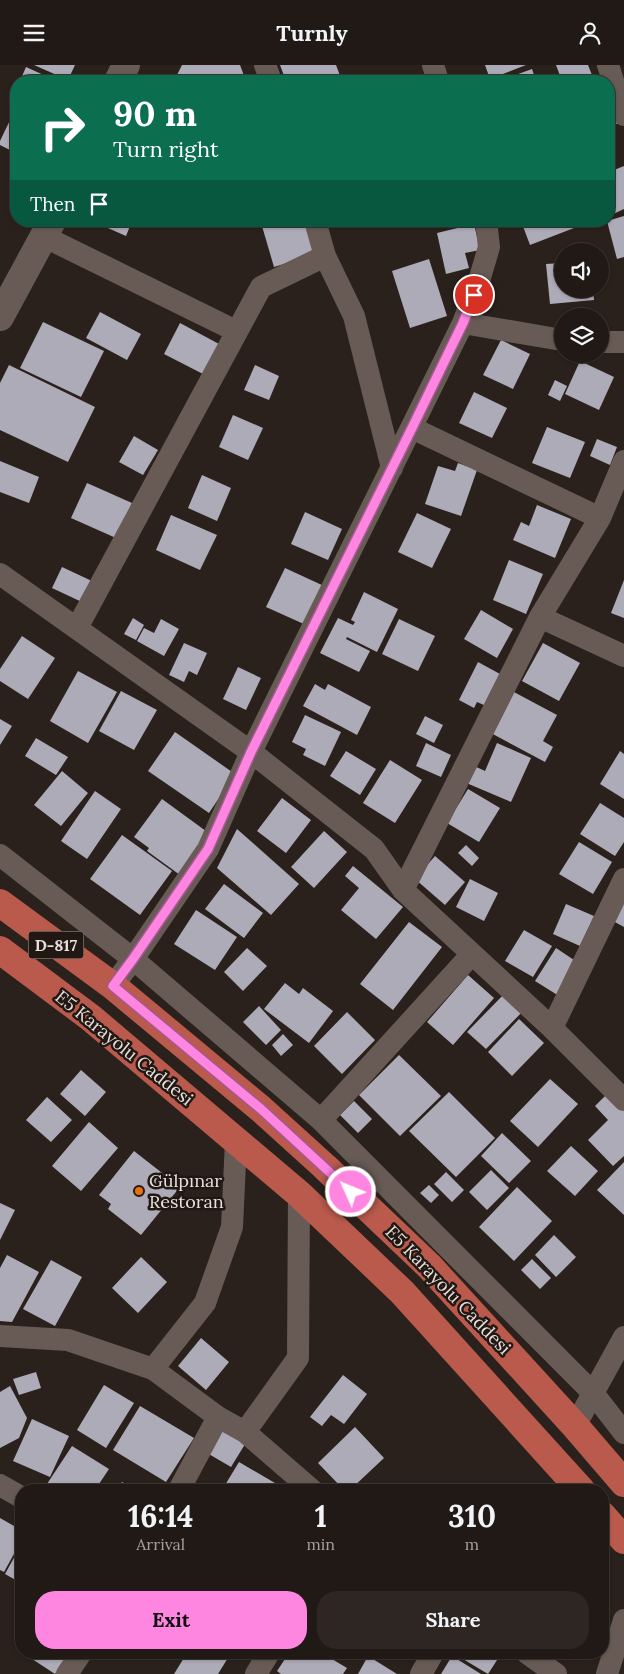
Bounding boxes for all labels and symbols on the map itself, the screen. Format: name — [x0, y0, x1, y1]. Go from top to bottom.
pin — [453, 274, 495, 316]
road number: D-817 — [28, 931, 84, 959]
street label: E5 Karayolu Caddesi — [51, 985, 198, 1110]
position arrow — [324, 1165, 376, 1217]
place label: Gülpınar Restoran — [149, 1169, 224, 1213]
marker: Gülpınar Restoran — [133, 1185, 145, 1197]
street label: E5 Karayolu Caddesi — [381, 1220, 516, 1359]

